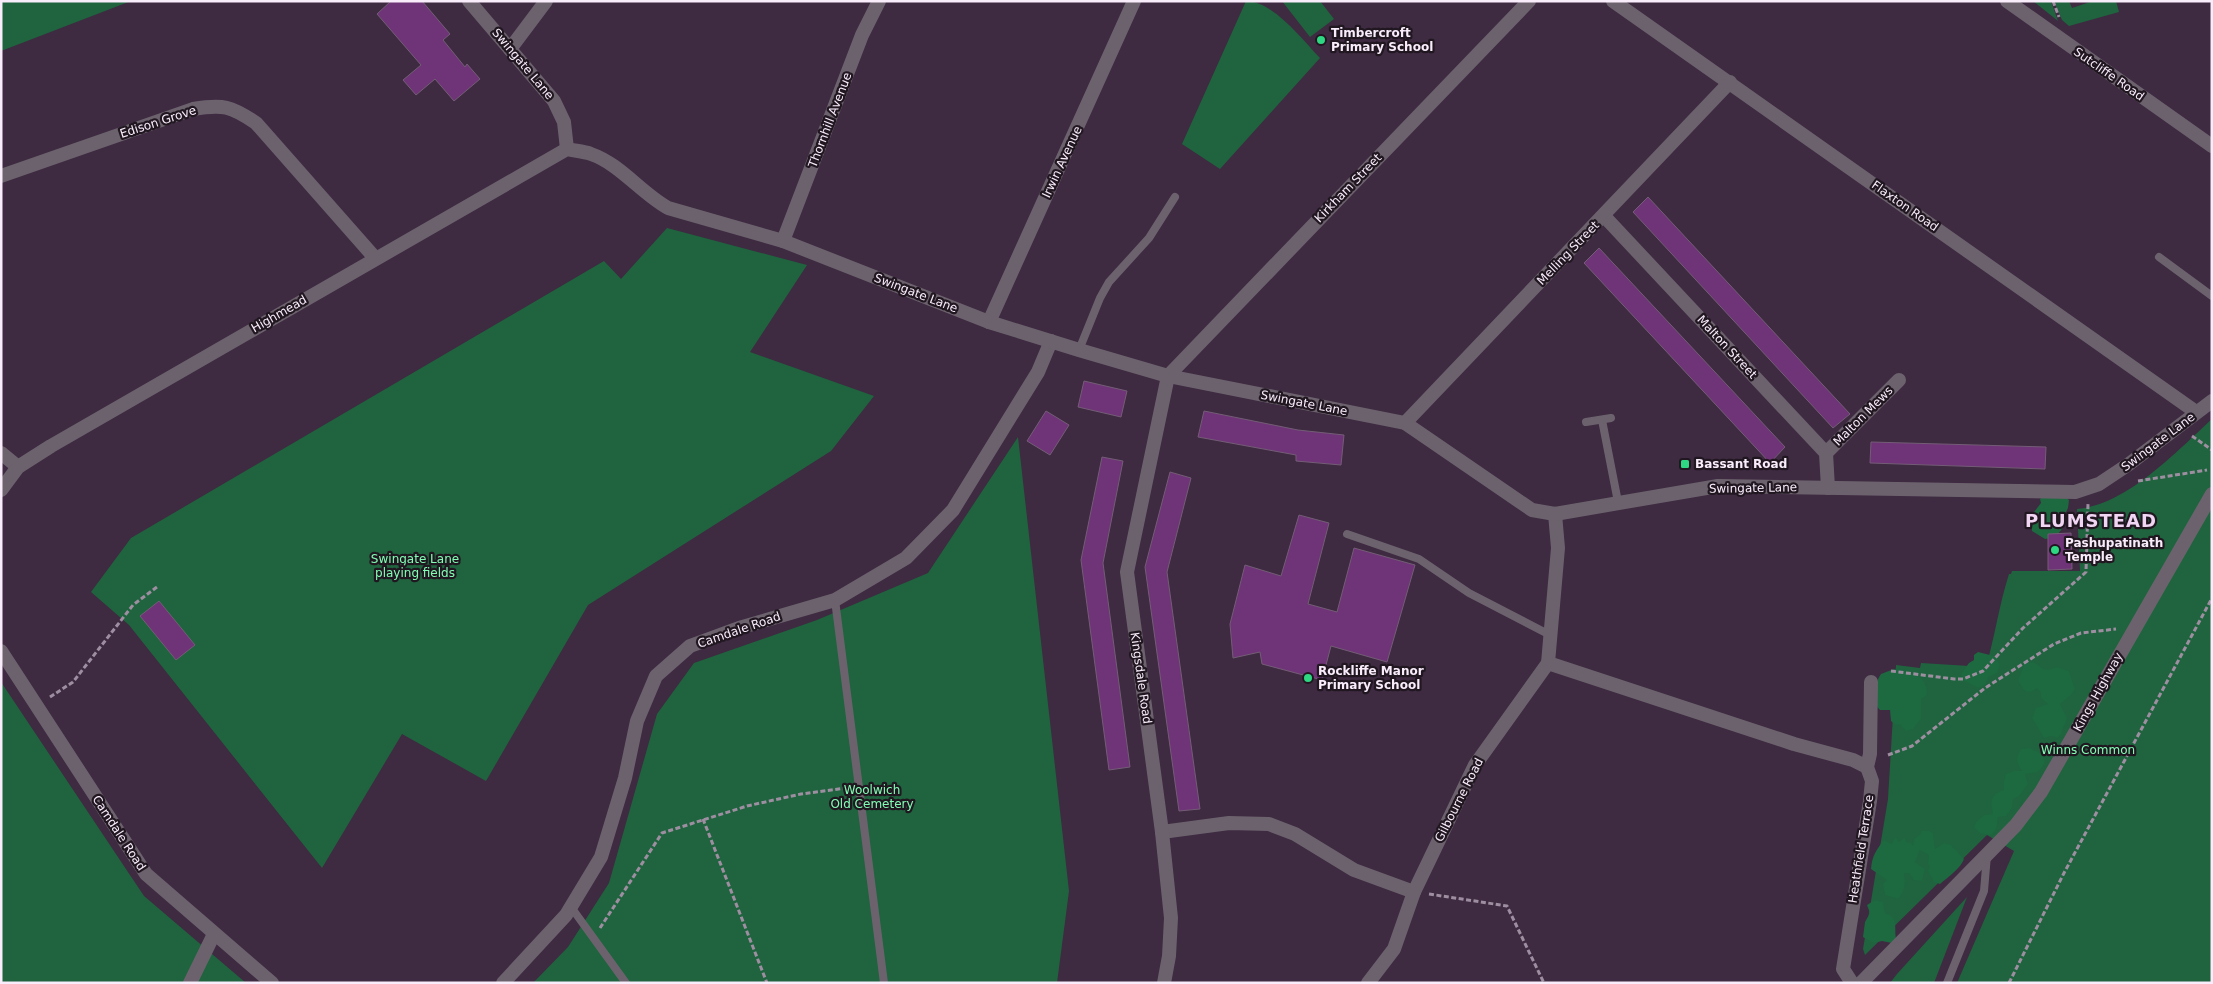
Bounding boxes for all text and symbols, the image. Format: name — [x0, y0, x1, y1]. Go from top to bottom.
street label: Swingate Lane — [489, 26, 557, 102]
place label: Timbercroft Primary School — [1331, 26, 1433, 54]
marker: Timbercroft Primary School — [1315, 34, 1327, 46]
street label: Sutcliffe Road — [2071, 45, 2147, 103]
street label: Thornhill Avenue — [805, 71, 855, 170]
street label: Edison Grove — [118, 103, 198, 141]
street label: Irwin Avenue — [1039, 124, 1085, 200]
street label: Kirkham Street — [1312, 151, 1385, 225]
street label: Flaxton Road — [1869, 178, 1941, 234]
street label: Melling Street — [1534, 218, 1602, 288]
street label: Swingate Lane — [872, 271, 960, 315]
street label: Highmead — [249, 293, 309, 335]
street label: Malton Street — [1694, 313, 1760, 382]
street label: Malton Mews — [1830, 383, 1896, 449]
street label: Swingate Lane — [1259, 388, 1349, 418]
street label: Swingate Lane — [2119, 410, 2197, 474]
place label: Bassant Road — [1695, 457, 1787, 471]
marker: Bassant Road — [1679, 458, 1691, 470]
street label: Swingate Lane — [1709, 480, 1797, 496]
district label: PLUMSTEAD — [2025, 510, 2157, 531]
place label: Pashupatinath Temple — [2065, 536, 2163, 564]
marker: Pashupatinath Temple — [2049, 544, 2061, 556]
park label: Swingate Lane playing fields — [371, 552, 459, 580]
street label: Camdale Road — [696, 609, 782, 651]
street label: Kingsdale Road — [1128, 631, 1154, 725]
street label: Kings Highway — [2070, 650, 2126, 734]
place label: Rockliffe Manor Primary School — [1318, 664, 1424, 692]
marker: Rockliffe Manor Primary School — [1302, 672, 1314, 684]
park label: Winns Common — [2041, 743, 2135, 757]
street label: Gilbourne Road — [1432, 756, 1486, 844]
park label: Woolwich Old Cemetery — [830, 783, 914, 811]
street label: Camdale Road — [89, 793, 149, 873]
street label: Heathfield Terrace — [1846, 794, 1876, 904]

